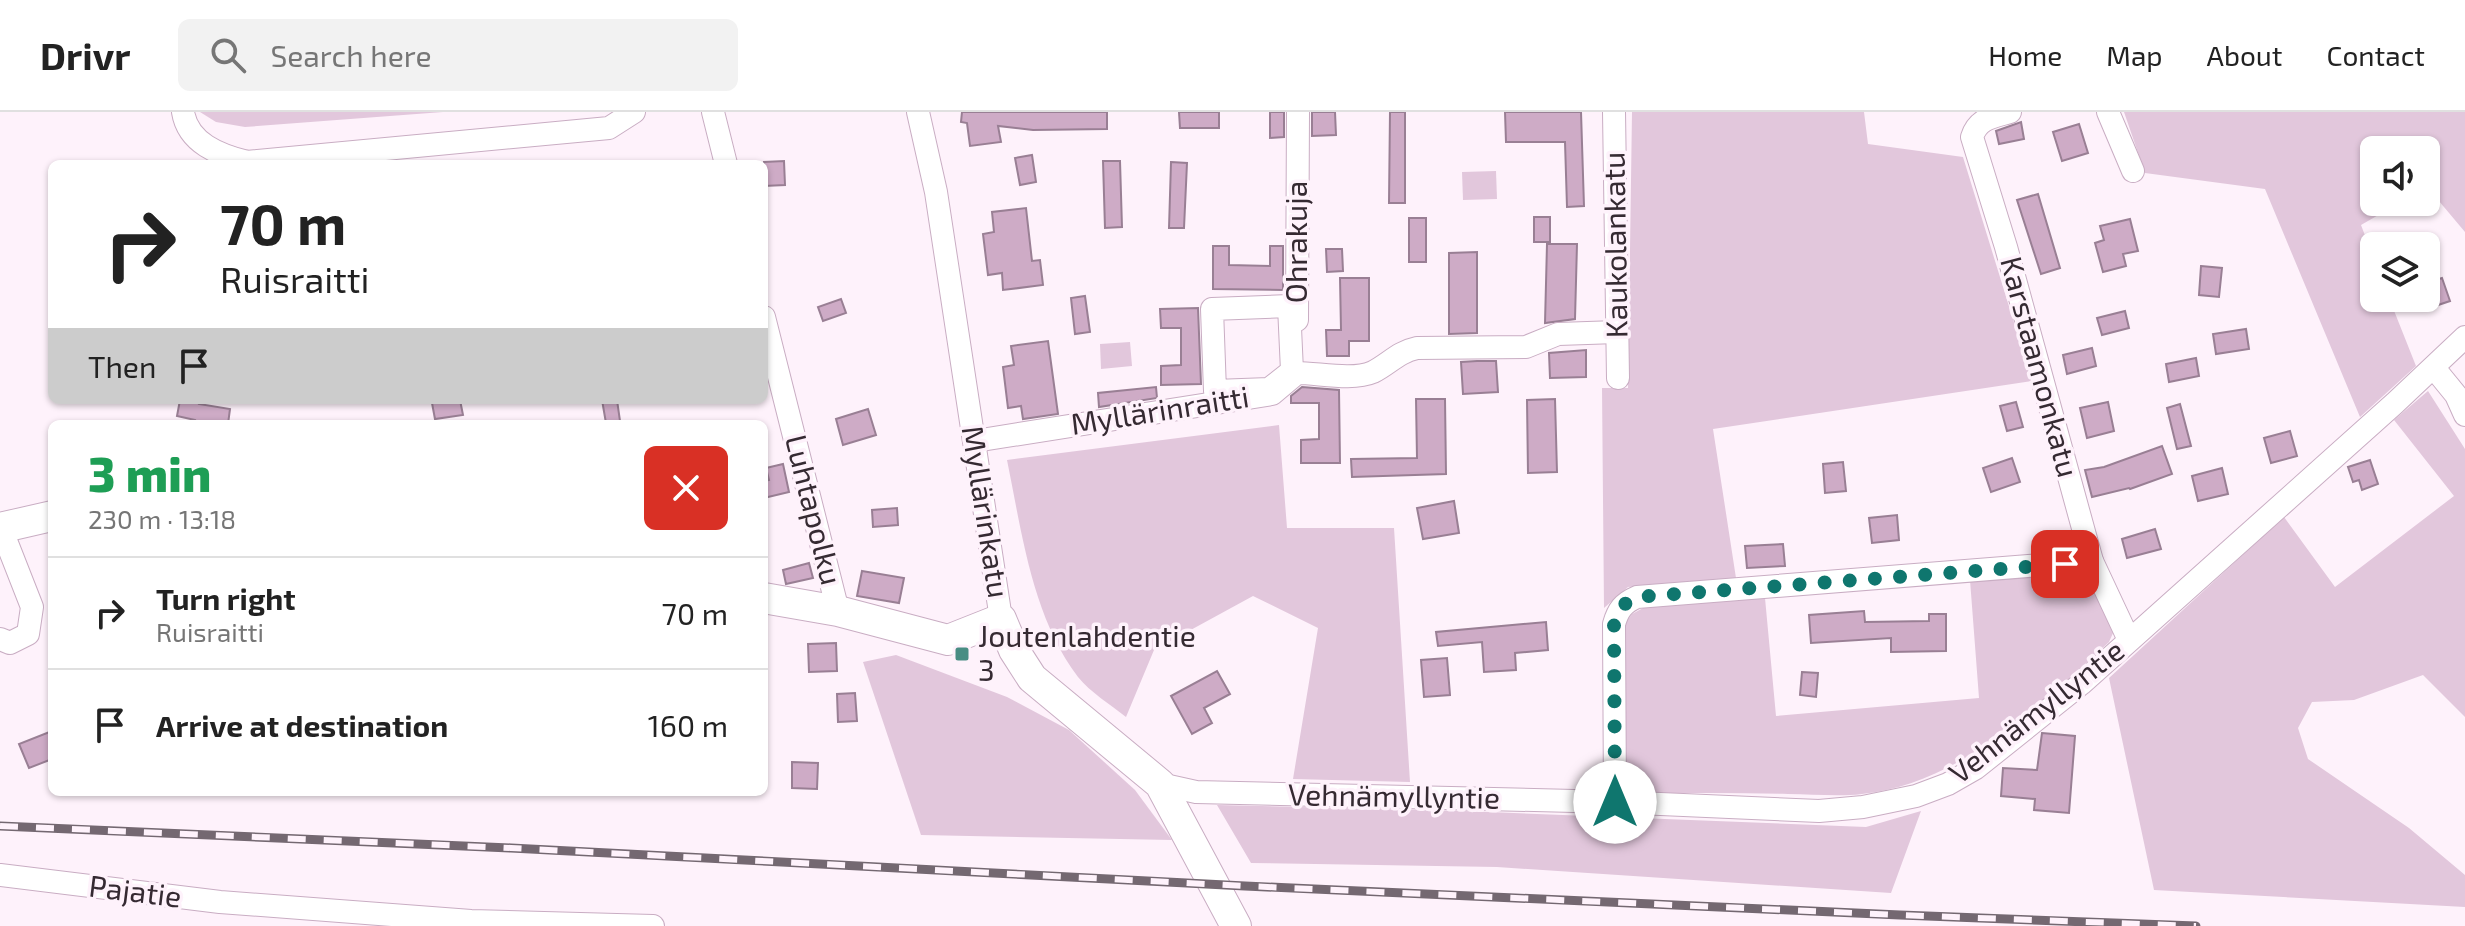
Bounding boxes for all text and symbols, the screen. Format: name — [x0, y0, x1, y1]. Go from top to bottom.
search box — [178, 19, 738, 91]
text: Drivr — [40, 32, 130, 78]
icon: search — [206, 33, 250, 77]
text: Search here — [270, 37, 432, 73]
text: Home — [1988, 38, 2062, 72]
text: Map — [2106, 38, 2163, 72]
text: About — [2207, 38, 2282, 72]
text: Contact — [2326, 38, 2425, 72]
map controls — [2360, 136, 2440, 312]
button: sound — [2360, 136, 2440, 216]
street label: Kaukolankatu — [1594, 152, 1634, 338]
street label: Ohrakuja — [1277, 181, 1313, 303]
text: 70 m — [220, 189, 346, 256]
icon: right — [88, 192, 192, 296]
button: layers — [2360, 232, 2440, 312]
street label: Karstaamonkatu — [1994, 252, 2088, 481]
text: Ruisraitti — [220, 257, 369, 300]
icon: arrive — [172, 344, 216, 388]
text: Then — [88, 348, 156, 384]
street label: Myllärinraitti — [1068, 377, 1251, 441]
street label: Myllärinkatu — [956, 423, 1018, 600]
street label: Luhtapolku — [779, 431, 851, 588]
text: 3 min — [88, 444, 211, 502]
button: close — [644, 446, 728, 530]
text: 230 m · 13:18 — [88, 503, 236, 534]
pin — [2031, 530, 2099, 598]
icon: arrive — [2043, 542, 2087, 586]
text: Turn right — [156, 580, 296, 616]
icon: right — [88, 591, 132, 635]
text: 70 m — [662, 595, 728, 631]
text: Ruisraitti — [156, 616, 264, 647]
place label: Joutenlahdentie 3 — [978, 617, 1196, 687]
street label: Vehnämyllyntie — [1941, 631, 2130, 790]
marker: Joutenlahdentie 3 — [953, 645, 971, 663]
icon: arrive — [88, 703, 132, 747]
text: Arrive at destination — [156, 707, 448, 743]
text: 160 m — [648, 707, 728, 743]
position arrow — [1573, 760, 1657, 844]
street label: Vehnämyllyntie — [1288, 775, 1500, 815]
street label: Pajatie — [87, 866, 184, 914]

